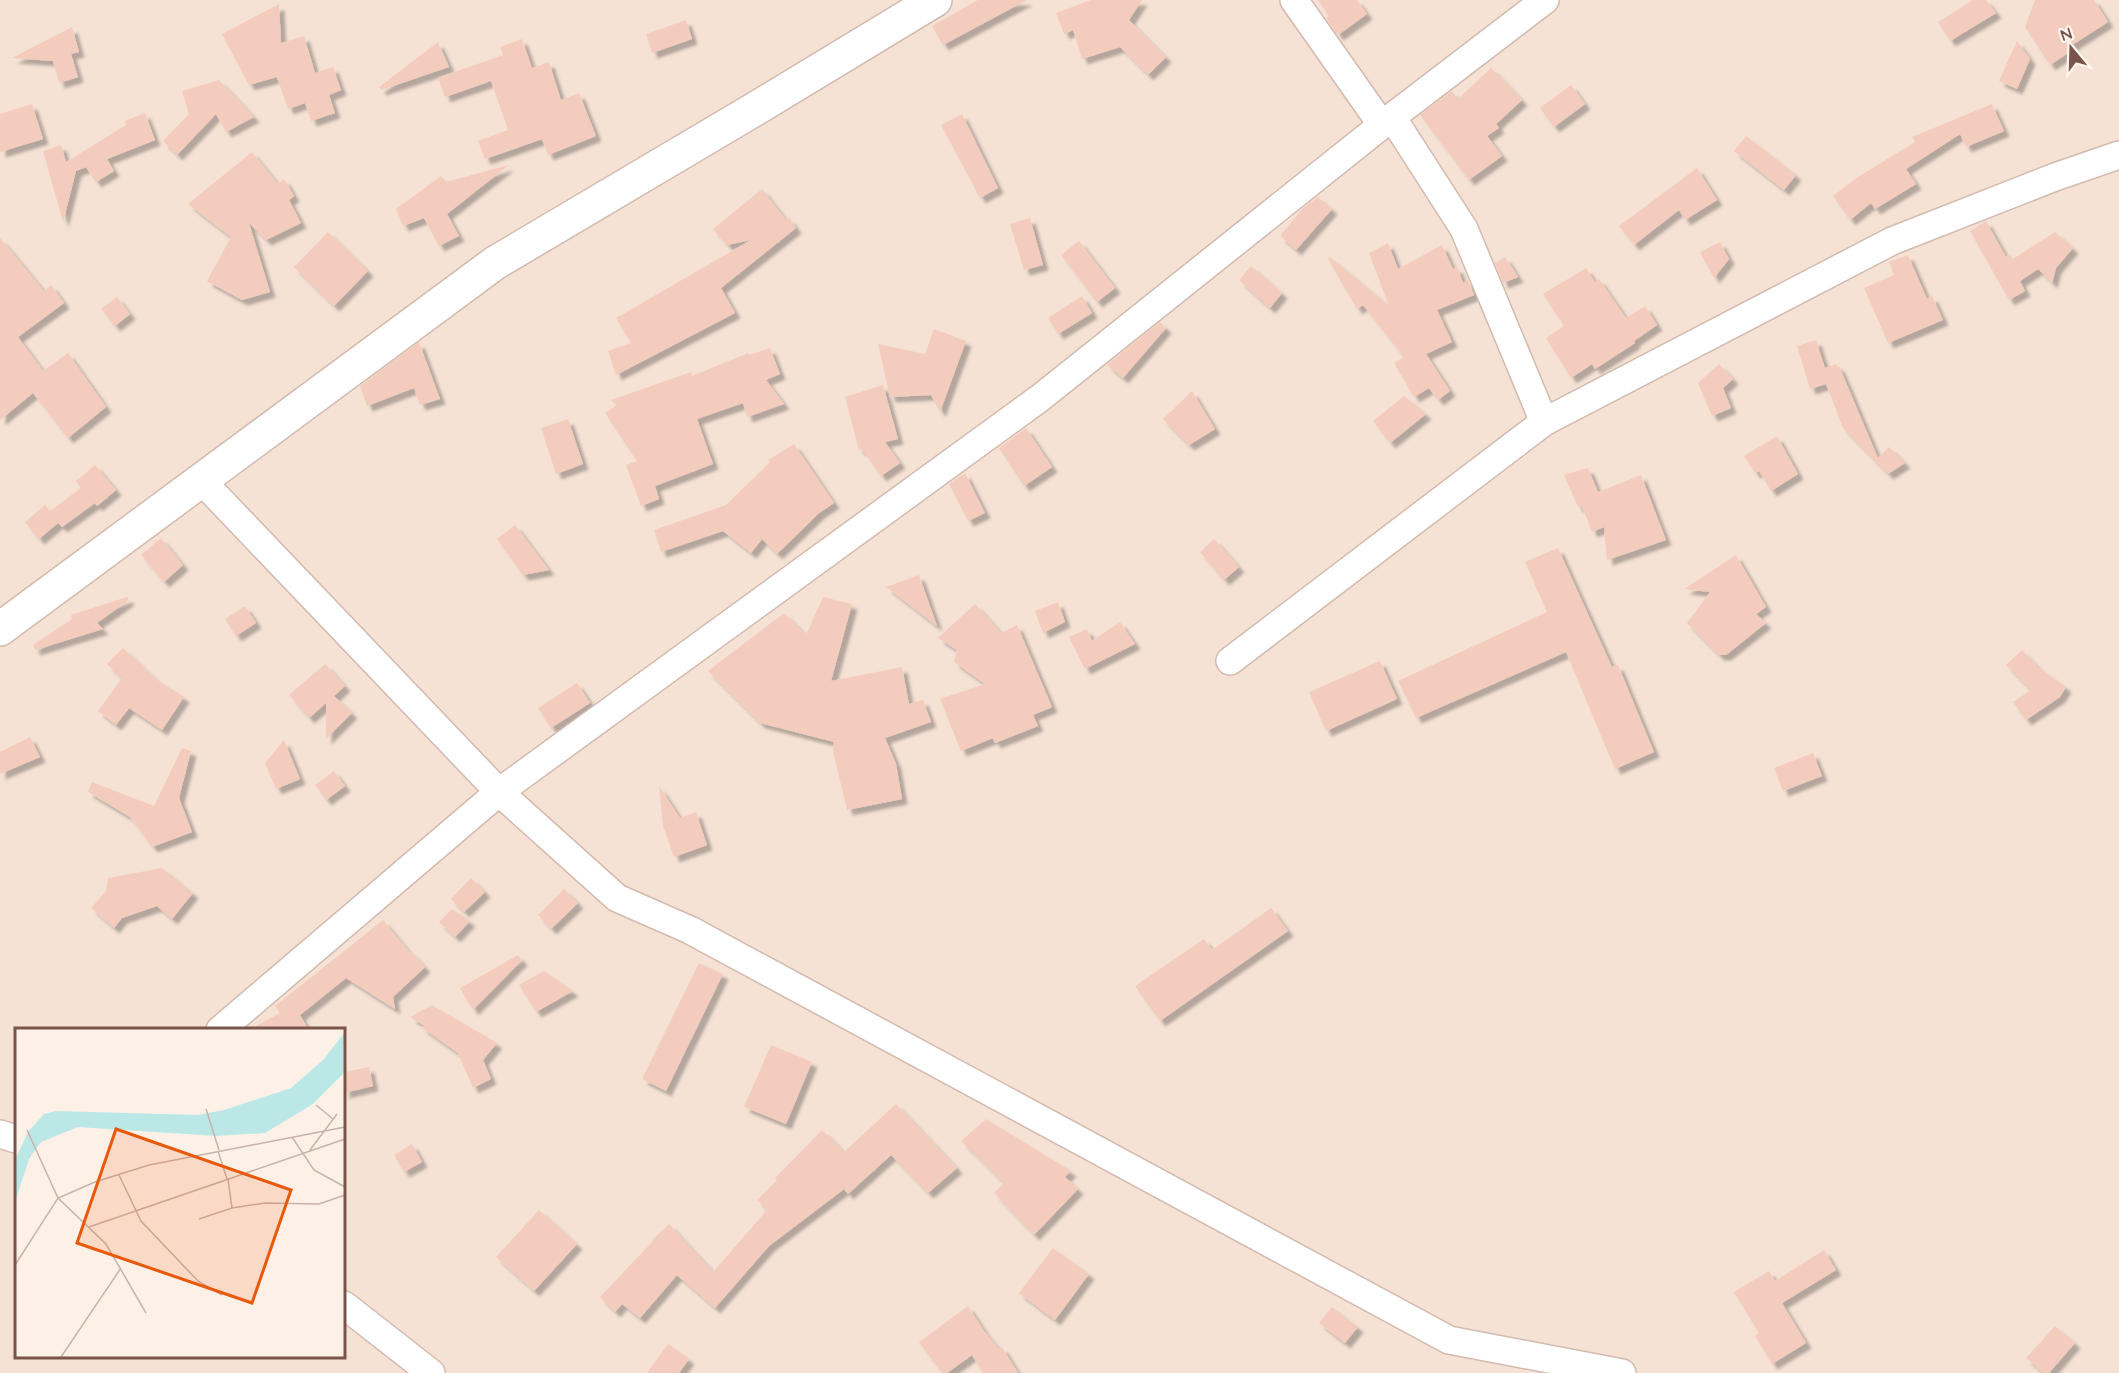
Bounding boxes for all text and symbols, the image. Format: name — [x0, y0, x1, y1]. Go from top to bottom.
north arrow — [2041, 18, 2101, 78]
text: N — [2057, 22, 2075, 45]
inset map — [15, 1028, 345, 1358]

